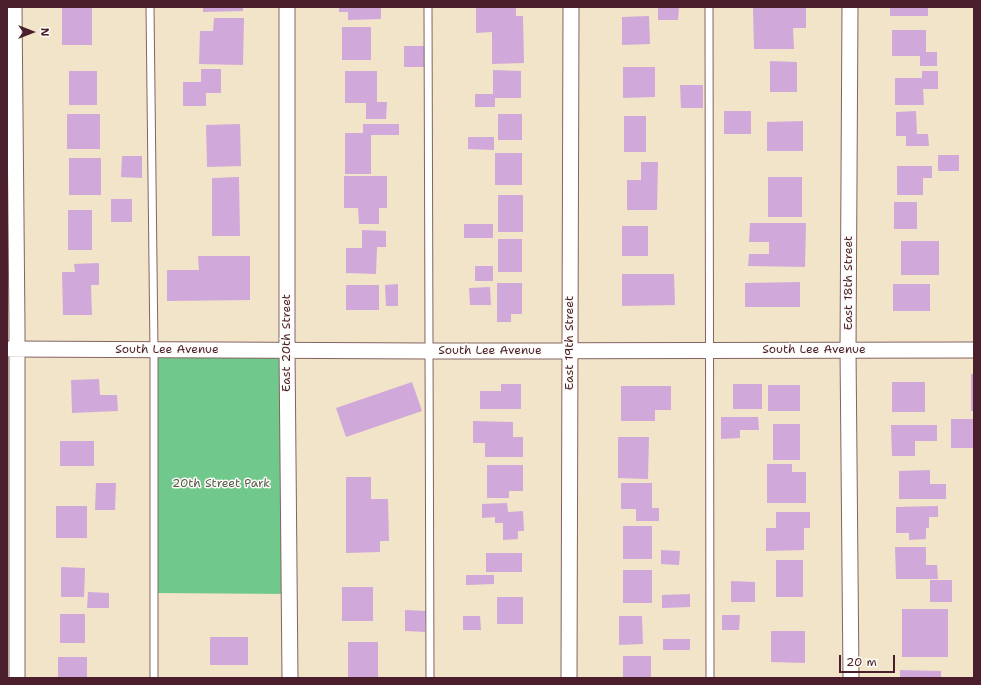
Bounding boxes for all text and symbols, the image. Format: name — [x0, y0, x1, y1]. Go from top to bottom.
north arrow — [12, 12, 52, 52]
text: N — [37, 28, 52, 36]
street label: East 18th Street — [842, 236, 856, 330]
street label: East 20th Street — [280, 294, 294, 392]
street label: East 19th Street — [563, 296, 577, 390]
street label: South Lee Avenue — [115, 343, 219, 357]
street label: South Lee Avenue — [762, 343, 866, 357]
street label: South Lee Avenue — [438, 344, 542, 358]
park label: 20th Street Park — [172, 477, 270, 491]
scale bar — [841, 647, 897, 673]
text: 20 m — [846, 654, 877, 670]

